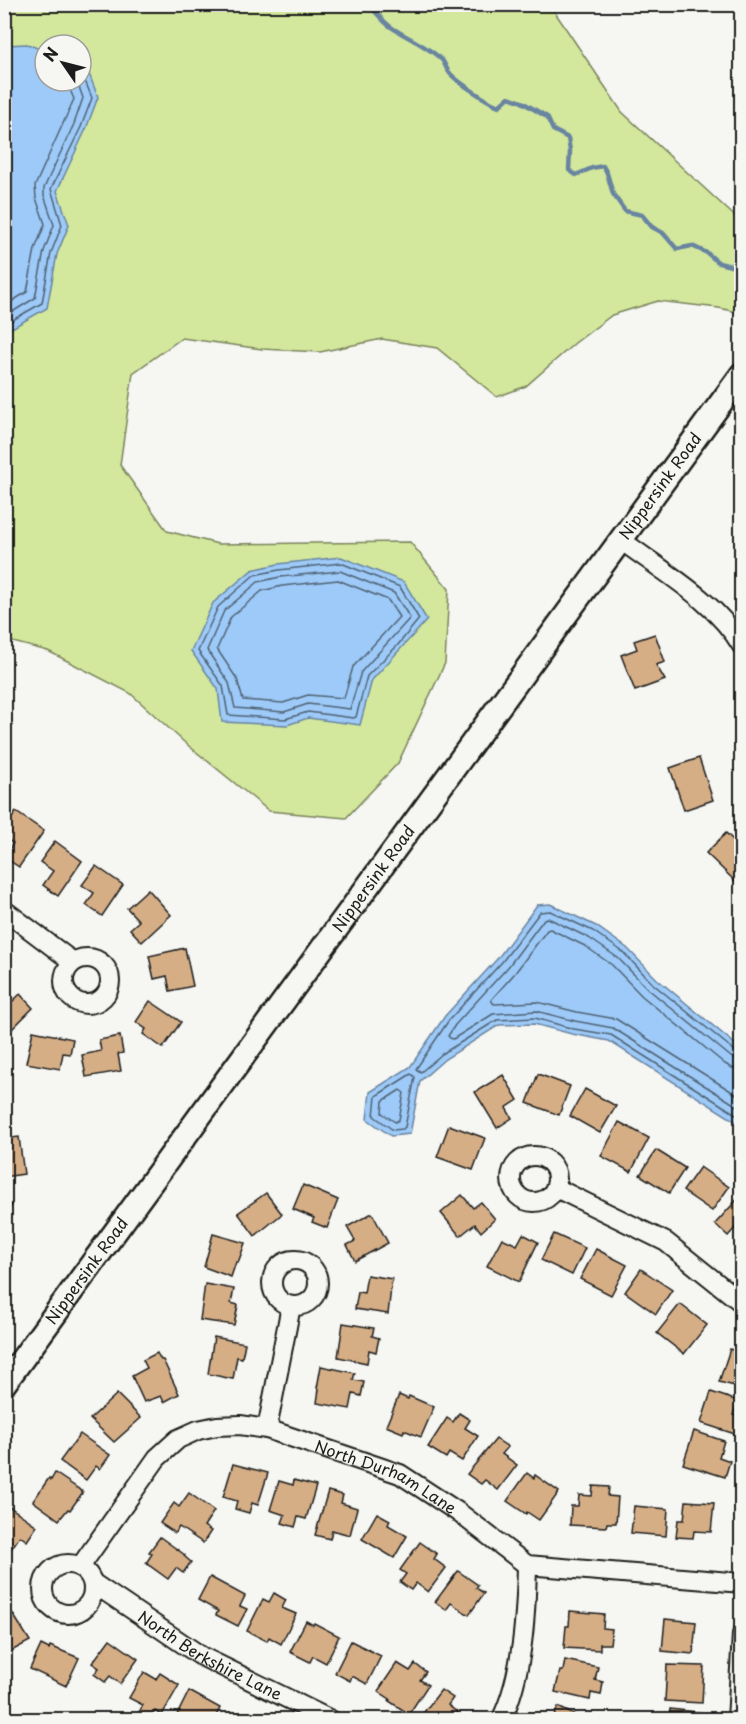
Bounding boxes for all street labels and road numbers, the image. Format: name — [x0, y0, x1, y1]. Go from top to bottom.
street label: Nippersink Road — [612, 427, 706, 544]
street label: Nippersink Road — [325, 820, 420, 936]
street label: Nippersink Road — [39, 1212, 133, 1329]
street label: North Durham Lane — [312, 1433, 462, 1519]
street label: North Berkshire Lane — [134, 1604, 287, 1705]

